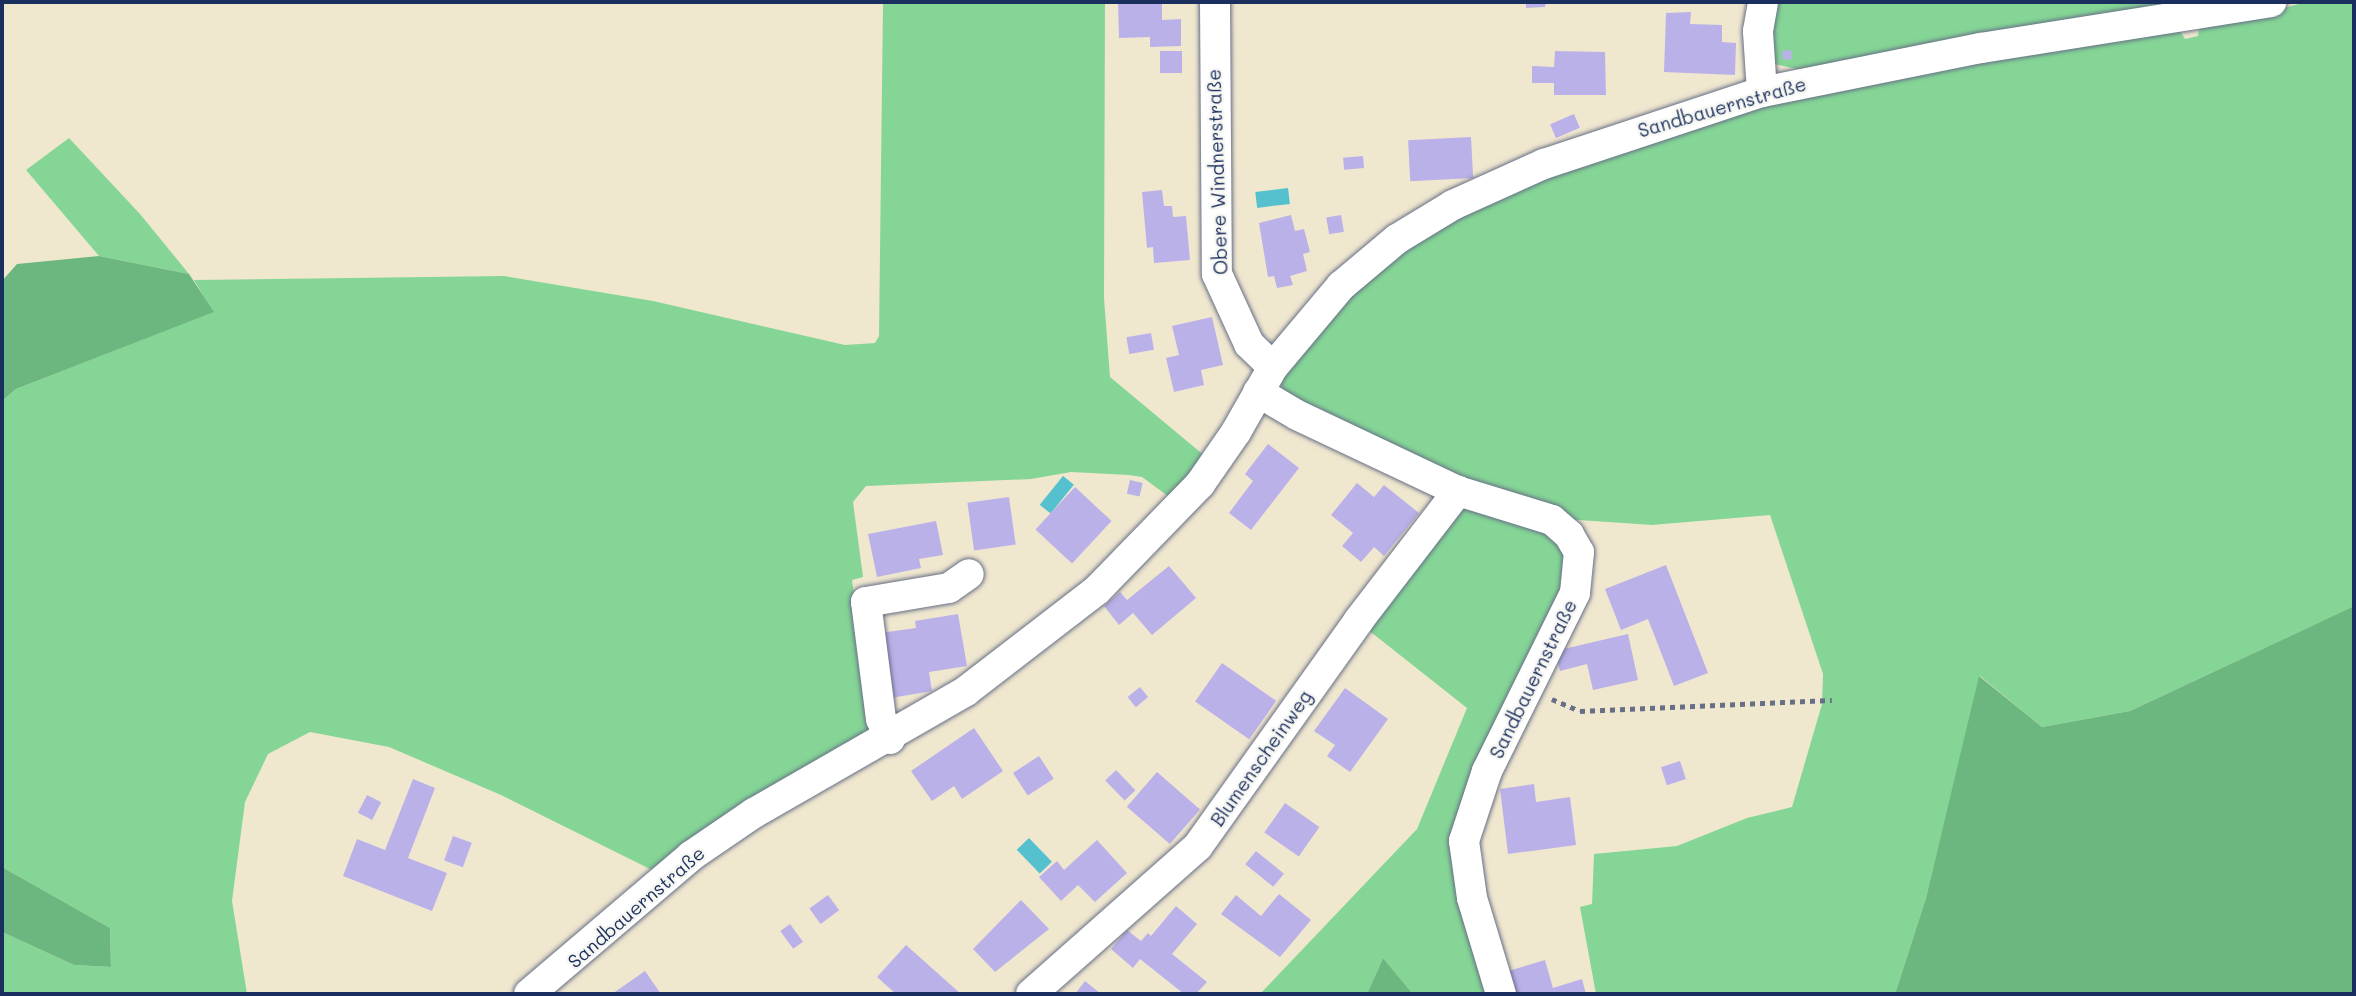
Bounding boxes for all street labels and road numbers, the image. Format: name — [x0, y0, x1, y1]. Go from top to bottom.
street label: Obere Windnerstraße — [1202, 69, 1232, 275]
street label: Sandbauernstraße — [1635, 72, 1809, 142]
street label: Sandbauernstraße — [1485, 596, 1581, 762]
street label: Blumenscheinweg — [1205, 685, 1317, 831]
street label: Sandbauernstraße — [563, 841, 709, 973]

